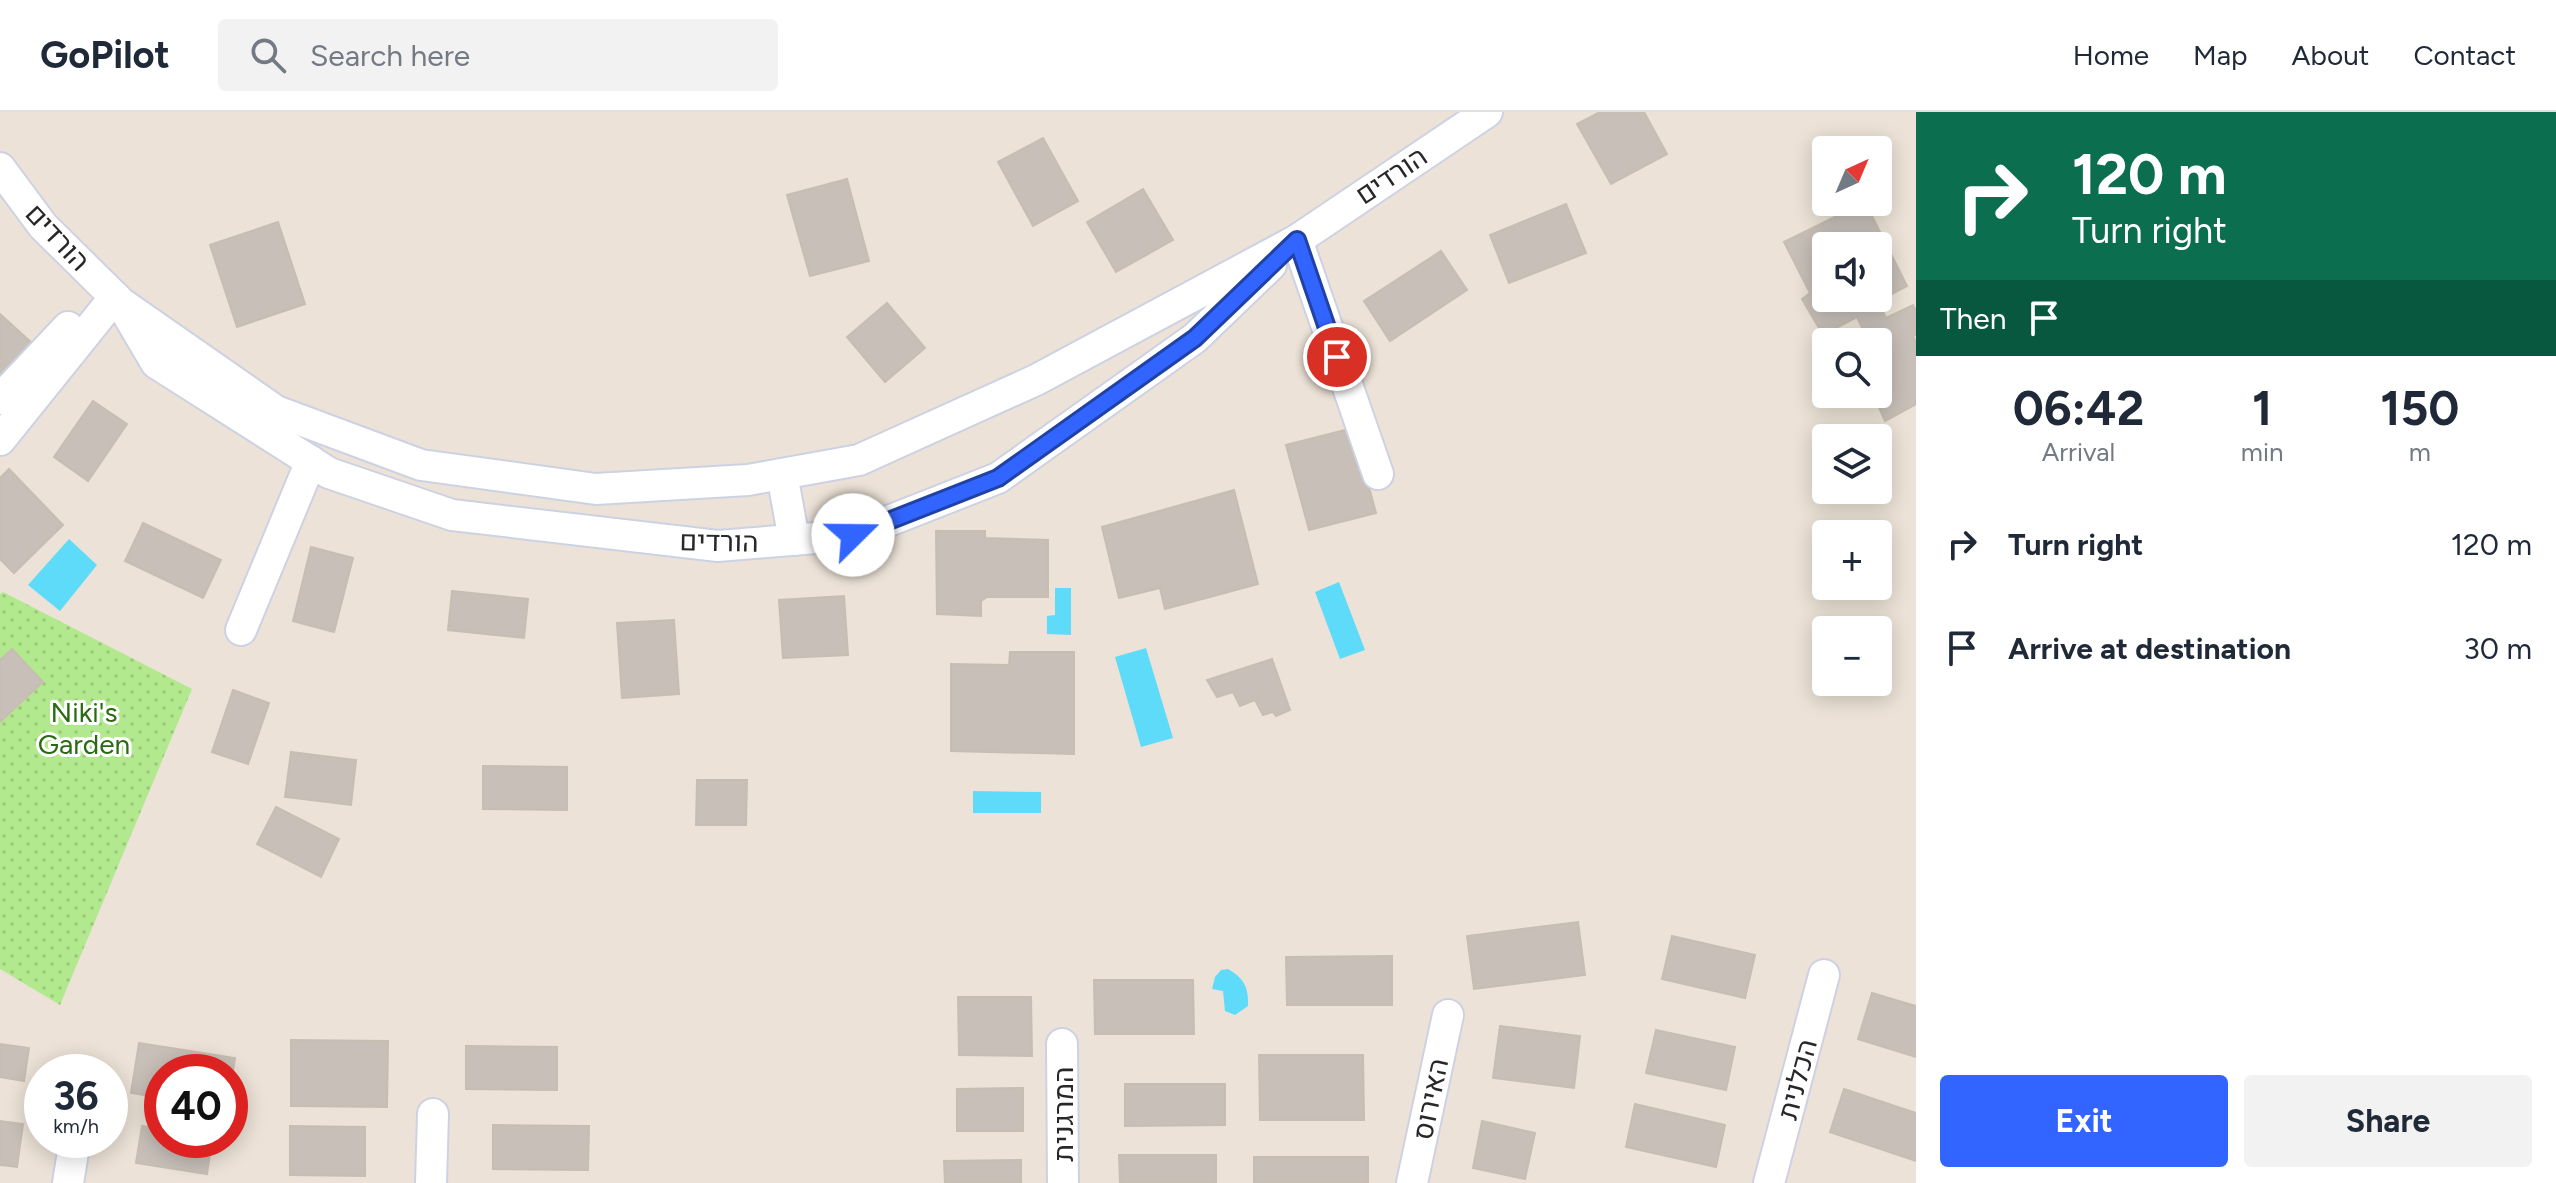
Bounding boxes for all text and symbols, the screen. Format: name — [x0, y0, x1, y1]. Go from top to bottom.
search box — [218, 19, 778, 91]
text: GoPilot — [40, 32, 170, 78]
icon: search — [246, 33, 290, 77]
text: Search here — [310, 37, 470, 74]
text: Home — [2073, 38, 2149, 72]
text: Map — [2193, 38, 2248, 72]
text: About — [2292, 38, 2369, 72]
text: Contact — [2413, 38, 2516, 72]
north arrow — [1812, 136, 1892, 216]
map controls — [1812, 136, 1892, 696]
street label: הורדים — [1349, 139, 1433, 211]
text: 120 m — [2072, 141, 2227, 208]
icon: right — [1940, 144, 2044, 248]
street label: הורדים — [19, 196, 97, 278]
text: Turn right — [2072, 209, 2227, 252]
button: sound — [1812, 232, 1892, 312]
icon: arrive — [2022, 296, 2066, 340]
text: Then — [1940, 300, 2006, 337]
pin — [1303, 323, 1371, 391]
button: search — [1812, 328, 1892, 408]
icon: arrive — [1315, 335, 1359, 379]
text: 06:42 — [2013, 379, 2144, 437]
text: 1 — [2252, 379, 2272, 437]
text: 150 — [2380, 379, 2459, 437]
button: layers — [1812, 424, 1892, 504]
text: Arrival — [2042, 436, 2115, 468]
text: min — [2241, 436, 2284, 468]
text: m — [2409, 436, 2431, 468]
position arrow — [811, 493, 895, 577]
button: + — [1812, 520, 1892, 600]
icon: right — [1940, 522, 1984, 566]
street label: הורדים — [679, 523, 759, 559]
text: Turn right — [2008, 526, 2143, 563]
text: 120 m — [2451, 526, 2532, 563]
button: − — [1812, 616, 1892, 696]
icon: arrive — [1940, 626, 1984, 670]
text: Arrive at destination — [2008, 630, 2291, 667]
text: 30 m — [2464, 630, 2532, 667]
park label: Niki's Garden — [38, 695, 130, 761]
street label: הכלנית — [1770, 1035, 1824, 1123]
speed limit sign: 40 — [144, 1054, 248, 1158]
street label: האירוס — [1405, 1055, 1455, 1143]
street label: המרגנית — [1046, 1067, 1080, 1161]
text: 36 — [53, 1072, 99, 1120]
button: Exit — [1940, 1075, 2228, 1167]
button: Share — [2244, 1075, 2532, 1167]
text: km/h — [53, 1114, 99, 1138]

